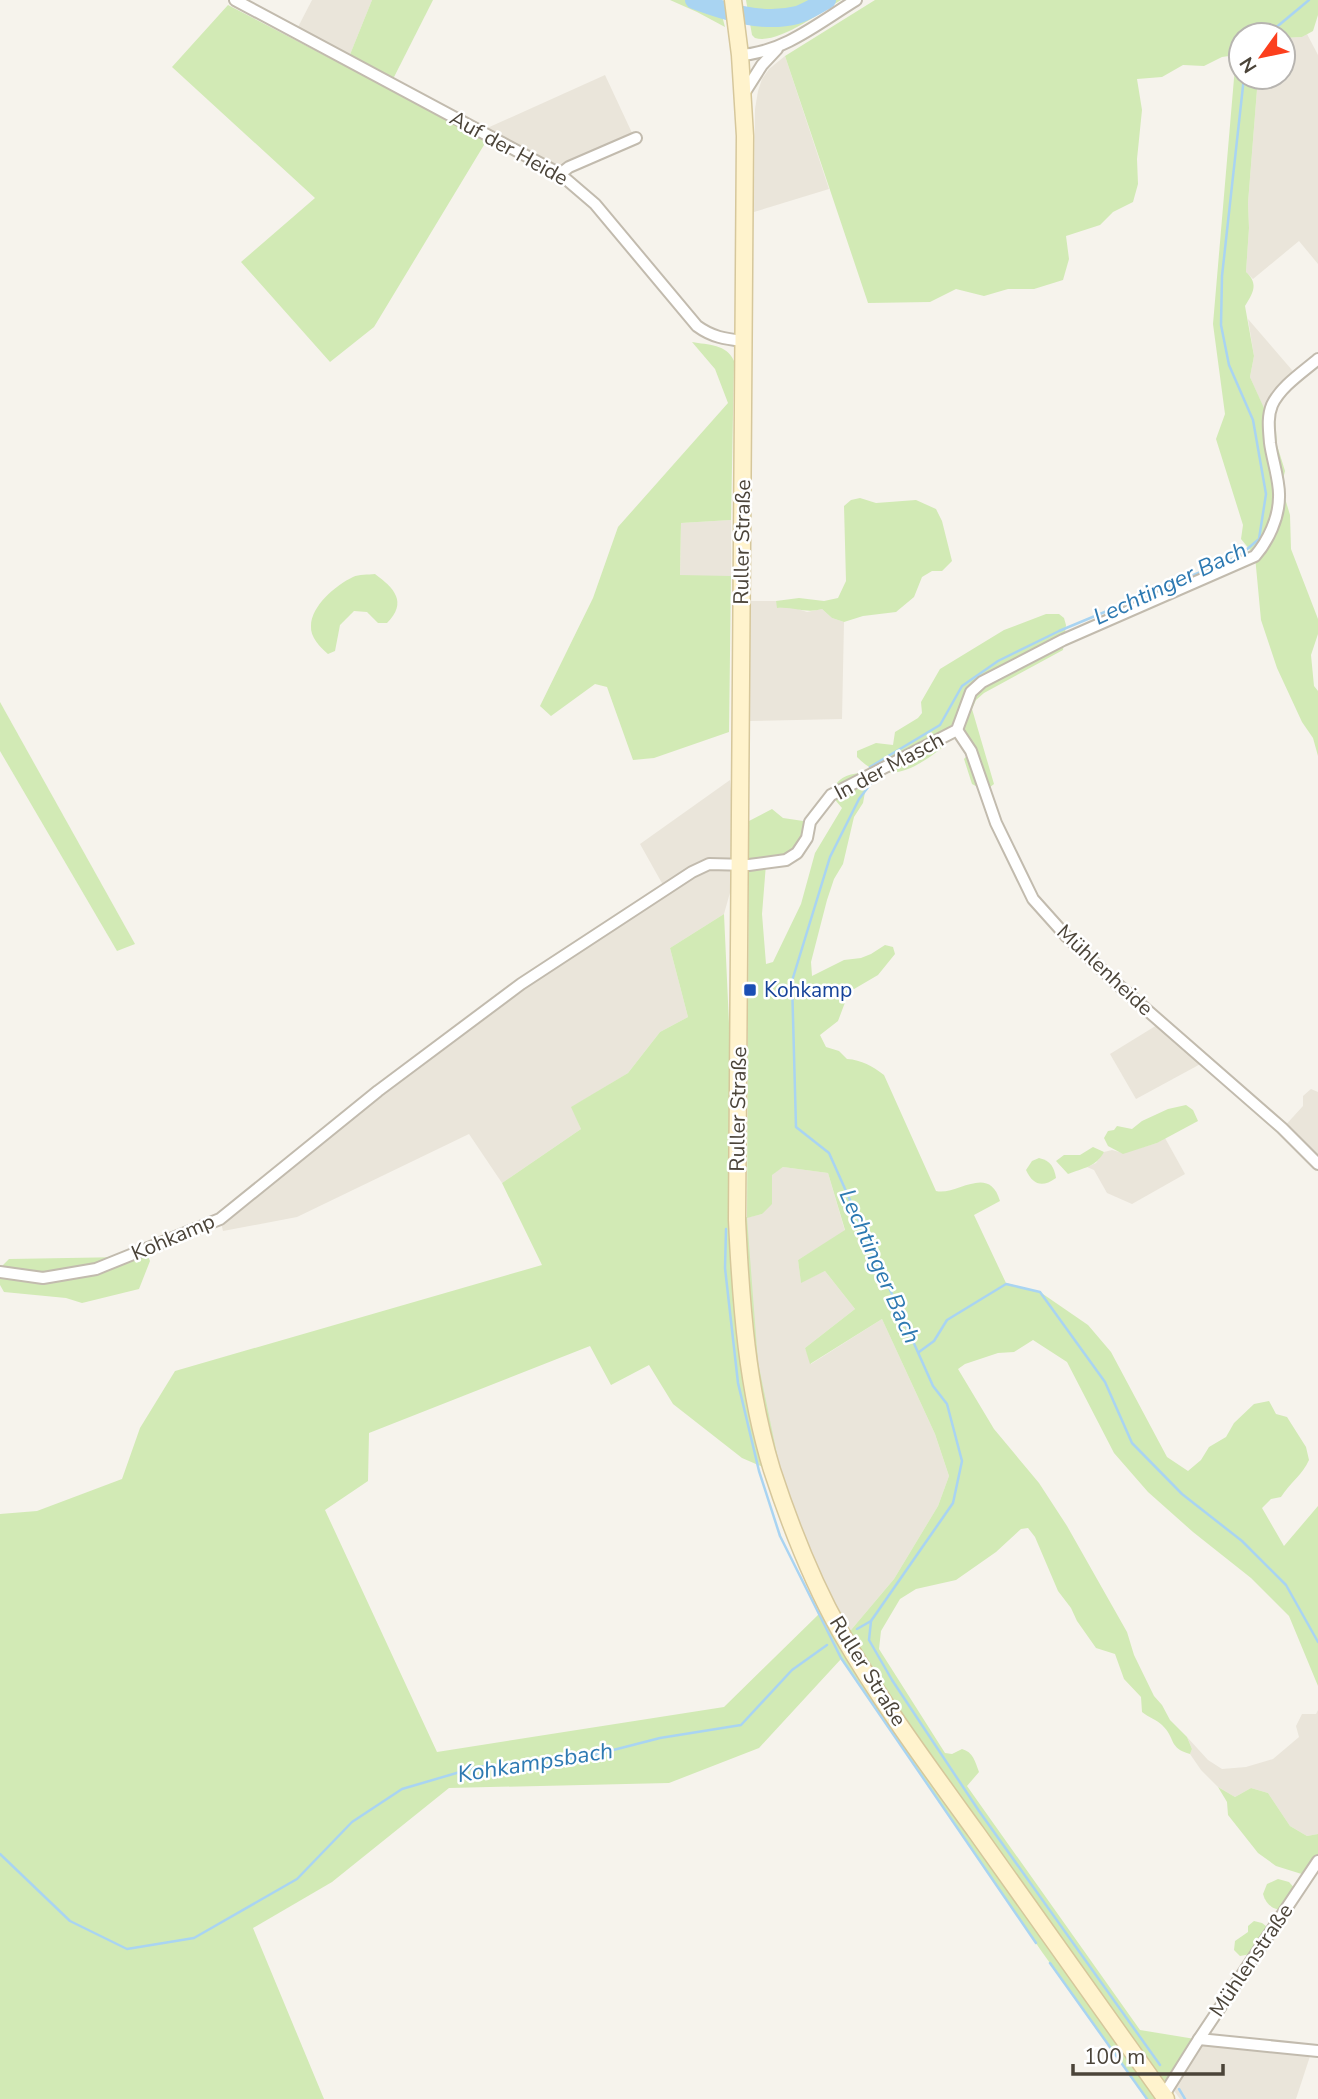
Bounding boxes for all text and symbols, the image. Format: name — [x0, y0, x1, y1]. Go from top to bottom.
north arrow — [1227, 21, 1297, 91]
text: N — [1234, 52, 1263, 78]
street label: Auf der Heide — [445, 104, 573, 192]
street label: Ruller Straße — [727, 479, 757, 605]
water label: Lechtinger Bach — [1088, 534, 1252, 633]
street label: In der Masch — [830, 725, 948, 807]
street label: Mühlenheide — [1051, 918, 1159, 1022]
place label: Kohkamp — [764, 976, 852, 1004]
marker: Kohkamp — [742, 982, 758, 998]
street label: Ruller Straße — [723, 1046, 753, 1172]
water label: Lechtinger Bach — [832, 1184, 927, 1348]
street label: Kohkamp — [127, 1207, 219, 1267]
street label: Ruller Straße — [823, 1611, 913, 1731]
water label: Kohkampsbach — [455, 1735, 615, 1790]
street label: Mühlenstraße — [1203, 1898, 1299, 2022]
scale bar — [1073, 2032, 1224, 2076]
text: 100 m — [1084, 2043, 1145, 2071]

